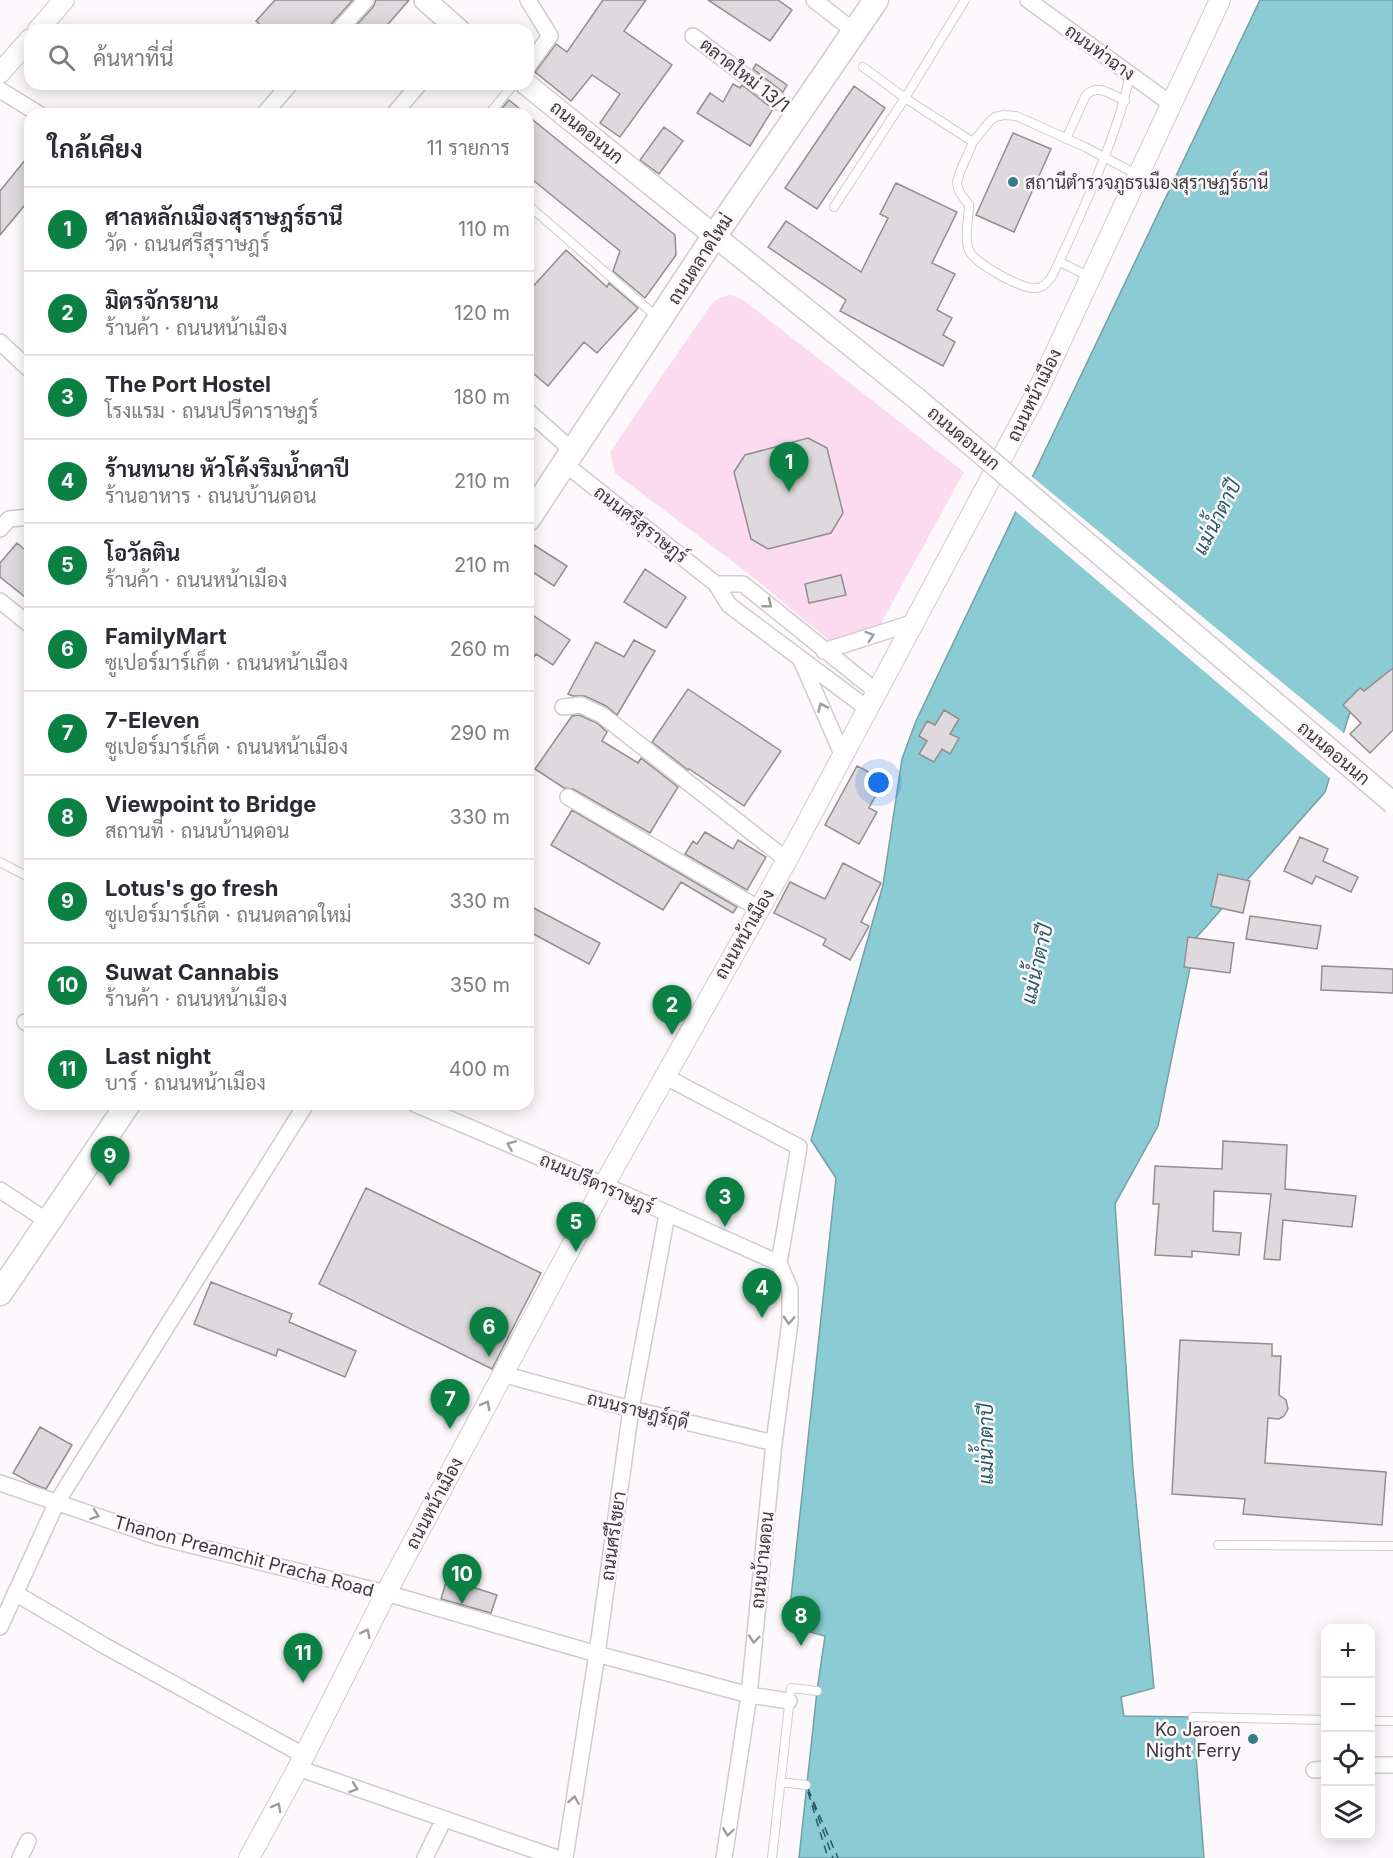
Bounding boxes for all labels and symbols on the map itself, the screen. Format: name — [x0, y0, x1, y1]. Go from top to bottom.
street label: ถนนท่าฉาง — [1061, 19, 1140, 84]
street label: ตลาดใหม่ 13/1 — [696, 32, 795, 116]
street label: ถนนดอนนก — [546, 96, 628, 168]
place label: สถานีตำรวจภูธรเมืองสุราษฏร์ธานี — [1025, 170, 1268, 196]
marker: สถานีตำรวจภูธรเมืองสุราษฏร์ธานี — [1006, 175, 1020, 189]
street label: ถนนตลาดใหม่ — [661, 209, 737, 308]
street label: ถนนหน้าเมือง — [1002, 345, 1065, 445]
street label: ถนนดอนนก — [924, 402, 1004, 474]
pin: 1 — [770, 442, 808, 492]
water label: แม่น้ำตาปี — [1183, 472, 1247, 559]
street label: ถนนศรีสุราษฎร์ — [589, 479, 693, 569]
one-way arrow — [761, 597, 772, 608]
one-way arrow — [864, 631, 875, 643]
one-way arrow — [817, 703, 829, 714]
street label: ถนนดอนนก — [1294, 717, 1374, 789]
your location — [864, 768, 893, 797]
street label: ถนนหน้าเมือง — [709, 885, 778, 983]
water label: แม่น้ำตาปี — [1010, 919, 1058, 1006]
pin: 2 — [652, 986, 692, 1035]
pin: 9 — [90, 1136, 130, 1186]
one-way arrow — [507, 1140, 518, 1152]
street label: ถนนปรีดาราษฎร์ — [536, 1147, 658, 1219]
pin: 3 — [706, 1178, 744, 1227]
pin: 5 — [556, 1202, 596, 1252]
pin: 4 — [742, 1268, 782, 1318]
pin: 6 — [470, 1308, 508, 1357]
one-way arrow — [783, 1315, 796, 1324]
pin: 7 — [430, 1380, 470, 1429]
street label: ถนนราษฎร์ฤดี — [585, 1385, 691, 1435]
one-way arrow — [479, 1400, 490, 1411]
water label: แม่น้ำตาปี — [968, 1402, 998, 1485]
street label: ถนนหน้าเมือง — [400, 1453, 467, 1552]
street label: ถนนศรีไชยา — [594, 1490, 630, 1582]
one-way arrow — [89, 1508, 100, 1521]
street label: ถนนบ้านดอน — [745, 1510, 778, 1610]
street label: Thanon Preamchit Pracha Road — [112, 1511, 376, 1601]
pin: 10 — [442, 1554, 482, 1604]
pin: 8 — [782, 1596, 820, 1646]
one-way arrow — [359, 1629, 371, 1640]
pin: 11 — [284, 1634, 322, 1683]
one-way arrow — [749, 1634, 761, 1643]
place label: Ko Jaroen Night Ferry — [1146, 1719, 1241, 1761]
marker: Ko Jaroen Night Ferry — [1246, 1732, 1260, 1746]
one-way arrow — [348, 1780, 359, 1793]
one-way arrow — [568, 1796, 580, 1805]
one-way arrow — [270, 1803, 281, 1813]
one-way arrow — [723, 1827, 735, 1836]

